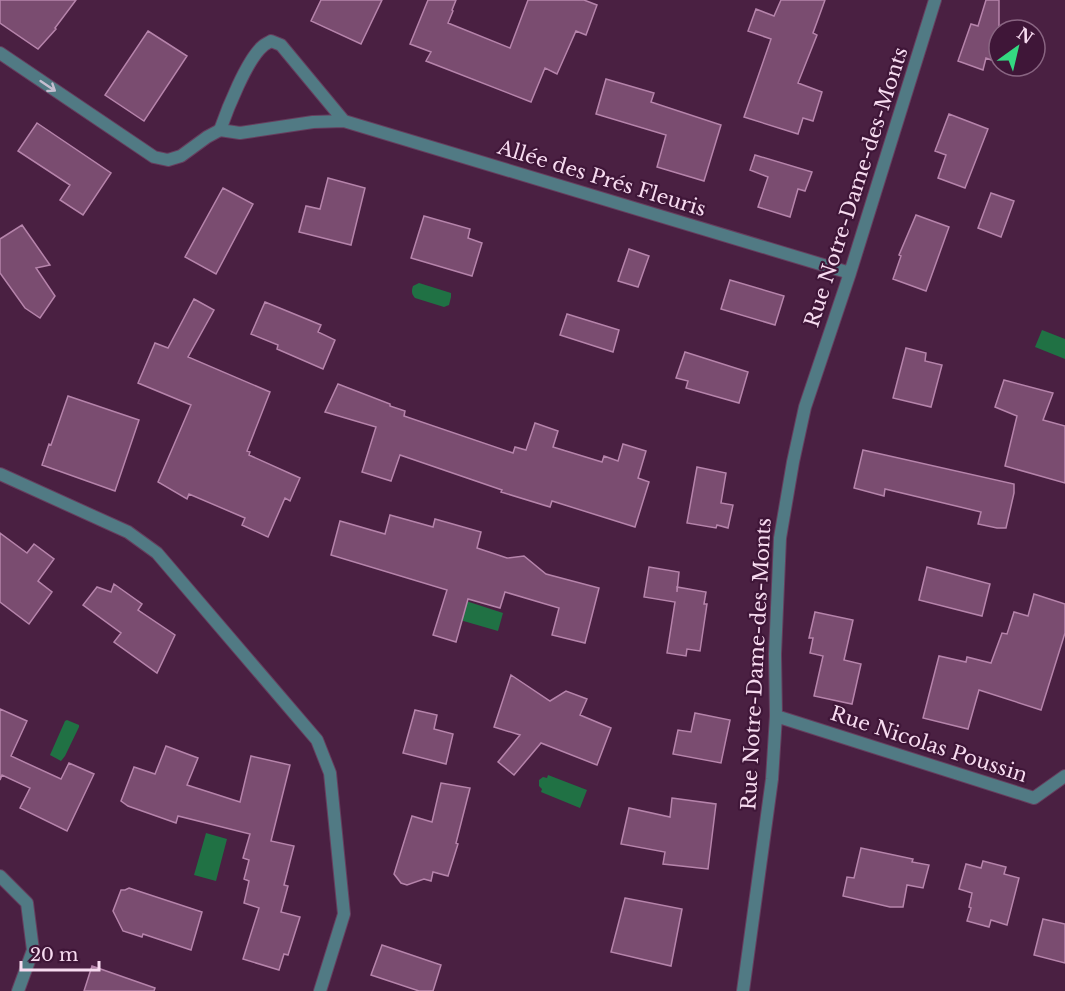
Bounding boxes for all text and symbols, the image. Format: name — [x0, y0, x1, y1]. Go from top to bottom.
north arrow — [987, 18, 1047, 78]
text: N — [1014, 23, 1037, 48]
street label: Rue Notre-Dame-des-Monts — [799, 44, 913, 330]
one-way arrow — [40, 80, 56, 92]
street label: Allée des Prés Fleuris — [494, 135, 709, 221]
street label: Rue Notre-Dame-des-Monts — [736, 517, 776, 811]
street label: Rue Nicolas Poussin — [828, 701, 1031, 787]
scale bar — [21, 934, 99, 972]
text: 20 m — [30, 944, 78, 966]

